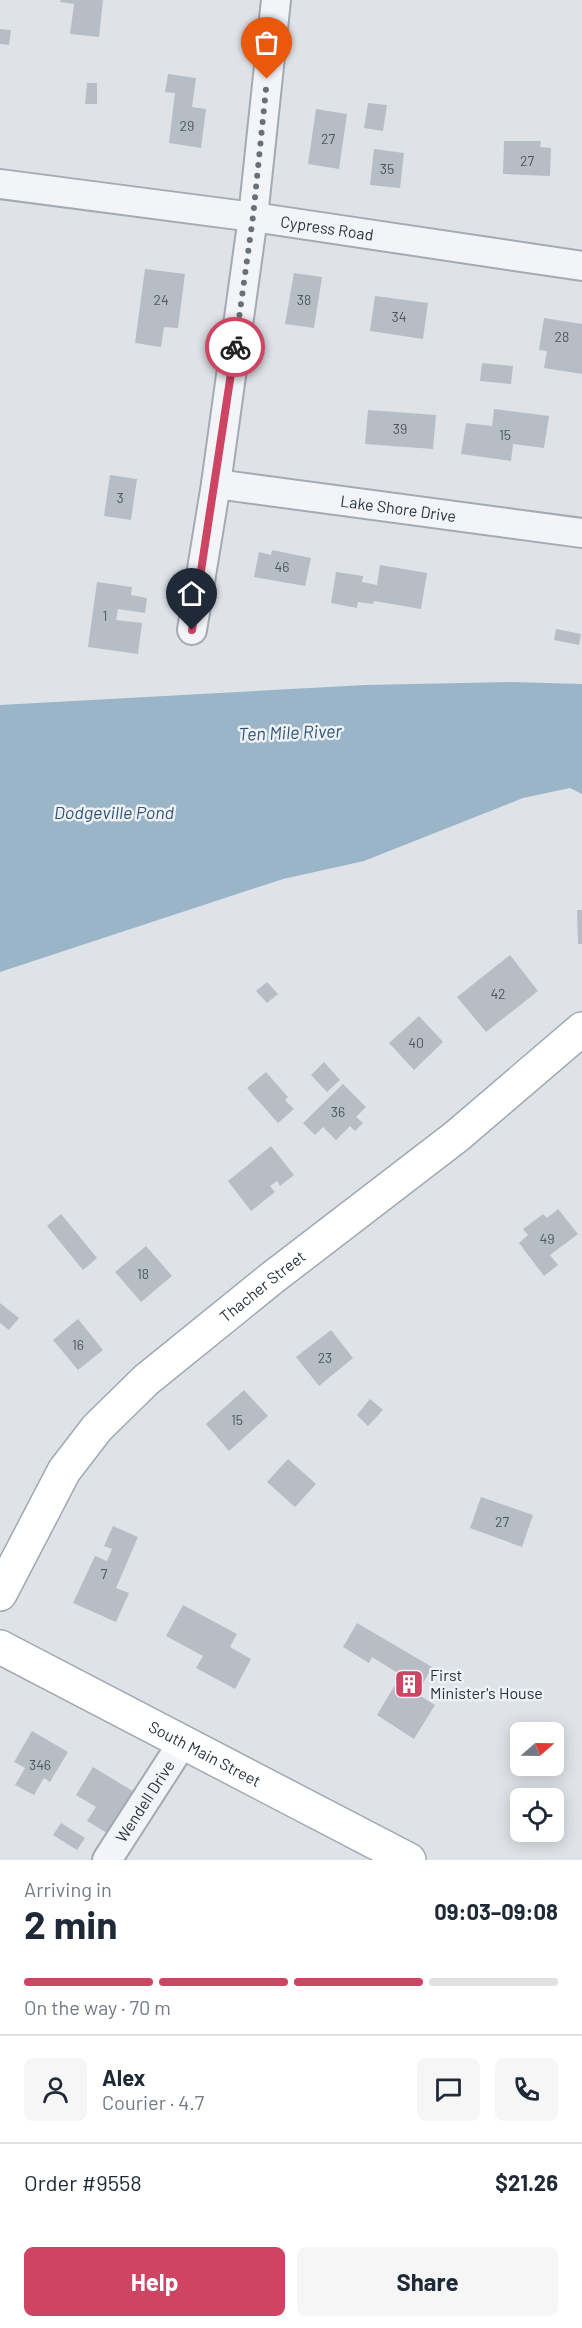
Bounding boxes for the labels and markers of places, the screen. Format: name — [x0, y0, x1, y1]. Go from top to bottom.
pin — [241, 17, 292, 79]
pin — [166, 568, 217, 630]
place label: First Minister's House — [430, 1665, 543, 1702]
building icon: First Minister's House — [393, 1668, 425, 1700]

